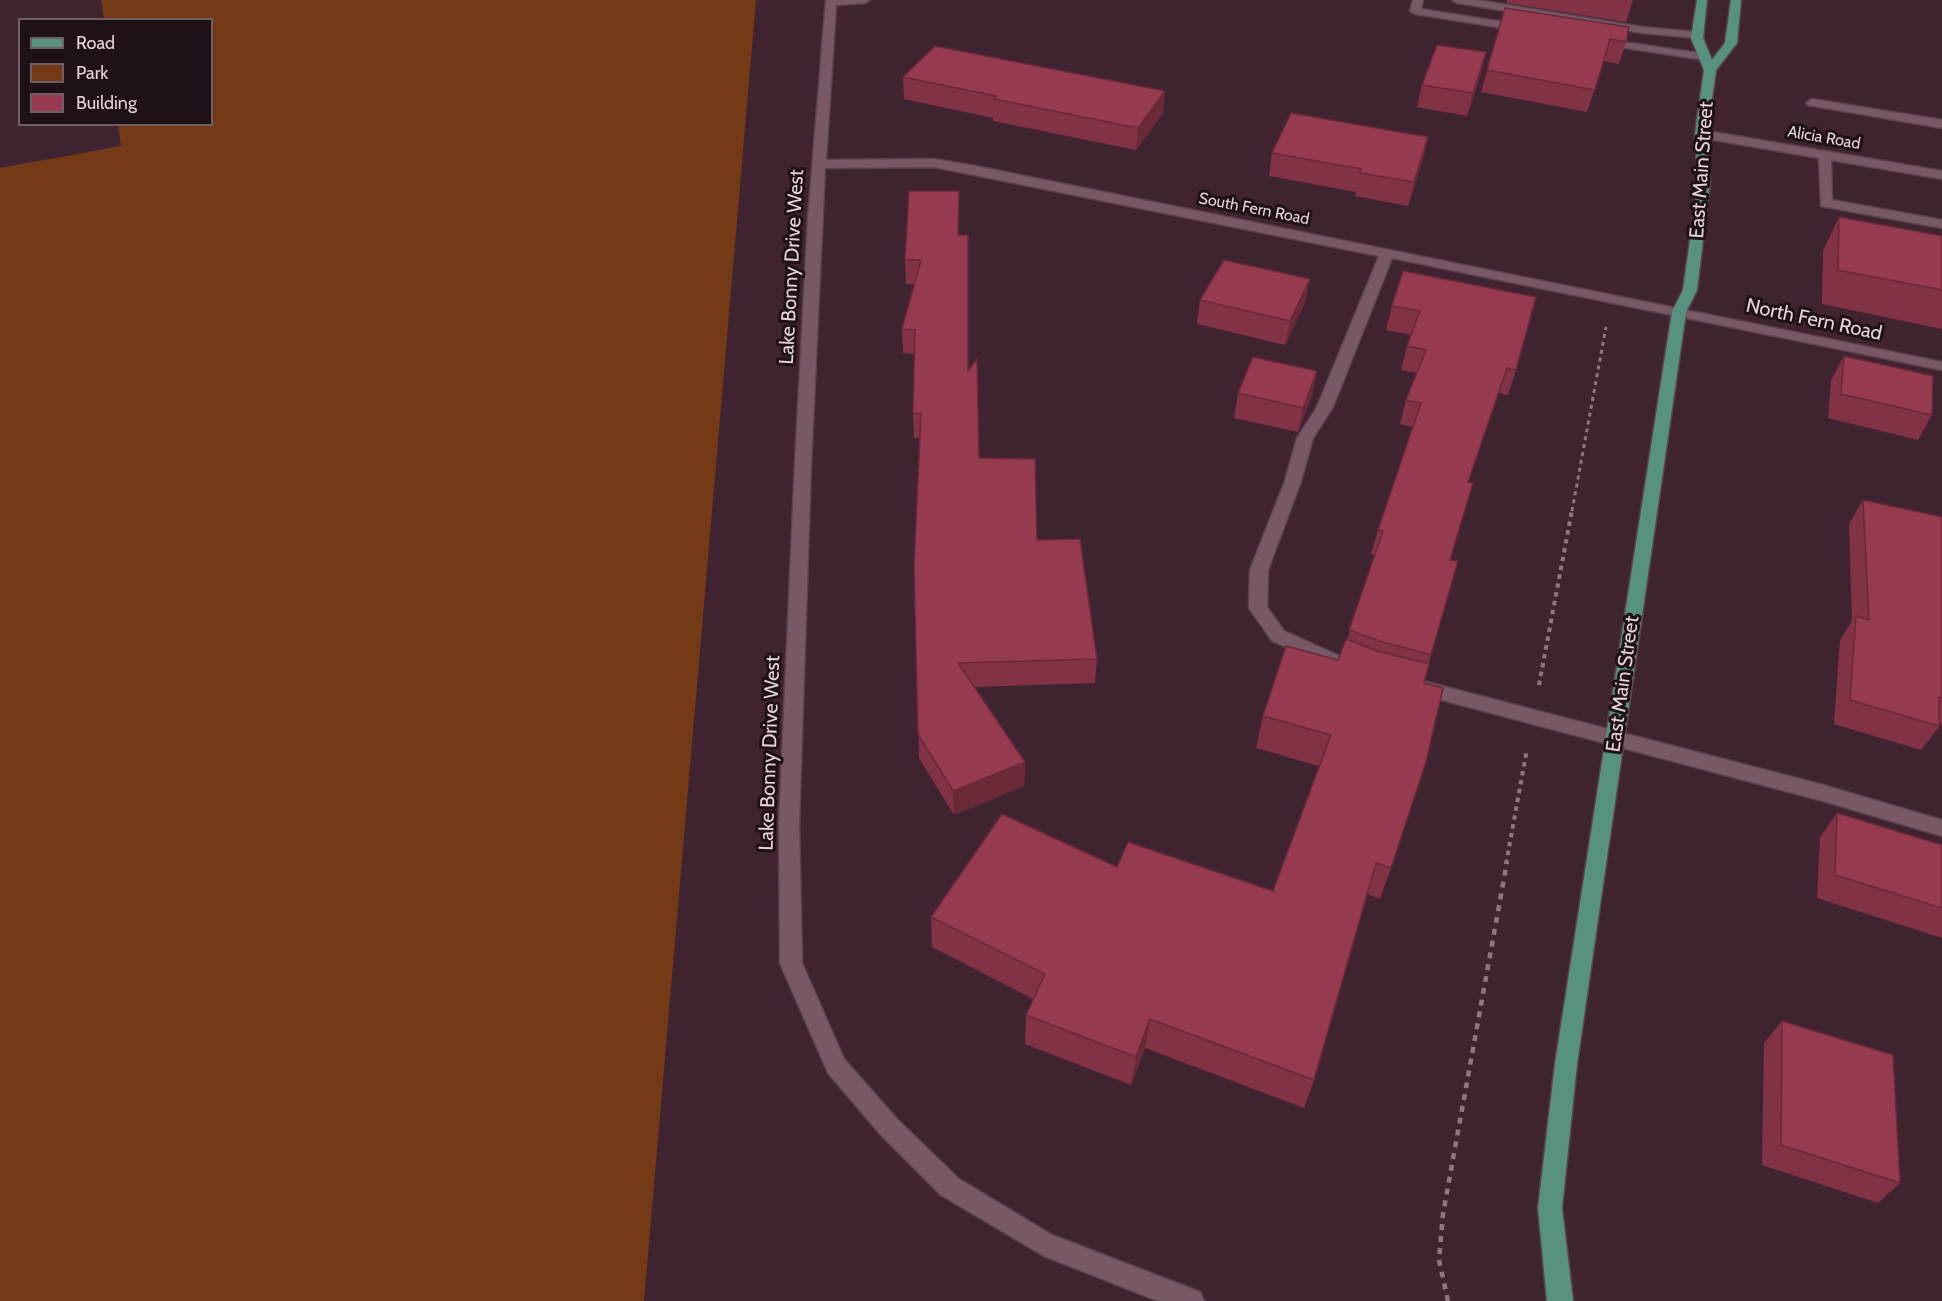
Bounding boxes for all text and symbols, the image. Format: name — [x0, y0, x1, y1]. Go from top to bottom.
legend — [18, 18, 213, 126]
text: Road — [76, 32, 115, 54]
text: Park — [76, 62, 108, 84]
text: Building — [76, 92, 137, 114]
street label: East Main Street — [1685, 101, 1719, 239]
street label: Alicia Road — [1786, 122, 1862, 154]
street label: Lake Bonny Drive West — [775, 169, 809, 365]
street label: South Fern Road — [1197, 189, 1311, 229]
street label: North Fern Road — [1744, 294, 1884, 346]
street label: East Main Street — [1602, 614, 1644, 754]
street label: Lake Bonny Drive West — [755, 655, 785, 851]

